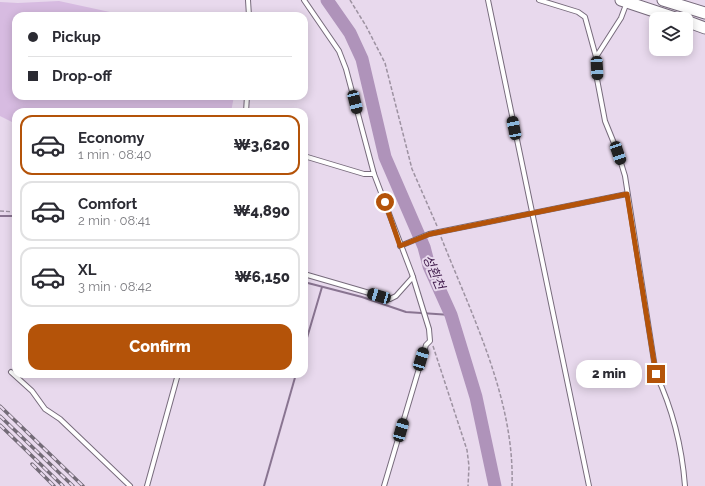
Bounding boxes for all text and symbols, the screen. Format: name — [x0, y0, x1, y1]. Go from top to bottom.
map controls — [649, 12, 693, 56]
button: layers — [649, 12, 693, 56]
text: Pickup — [52, 28, 101, 46]
car — [590, 56, 604, 80]
text: Drop-off — [52, 67, 112, 85]
car — [346, 89, 364, 115]
car — [506, 115, 522, 141]
icon: car — [30, 127, 66, 163]
text: Economy — [78, 129, 145, 147]
text: ₩3,620 — [233, 136, 290, 154]
car — [608, 140, 628, 166]
text: 1 min · 08:40 — [78, 147, 152, 162]
icon: car — [30, 193, 66, 229]
route start — [376, 193, 394, 211]
text: Comfort — [78, 195, 137, 213]
text: ₩4,890 — [233, 202, 290, 220]
text: 2 min · 08:41 — [78, 213, 150, 228]
water label: 성환천 — [420, 253, 448, 292]
icon: car — [30, 259, 66, 295]
text: XL — [78, 261, 96, 279]
text: ₩6,150 — [235, 268, 290, 286]
text: 3 min · 08:42 — [78, 279, 152, 294]
car — [366, 287, 392, 305]
button: Confirm — [28, 324, 292, 370]
car — [412, 346, 430, 372]
callout: 2 min — [576, 360, 642, 388]
route end — [647, 365, 665, 383]
text: 2 min — [592, 366, 626, 381]
car — [392, 417, 410, 443]

